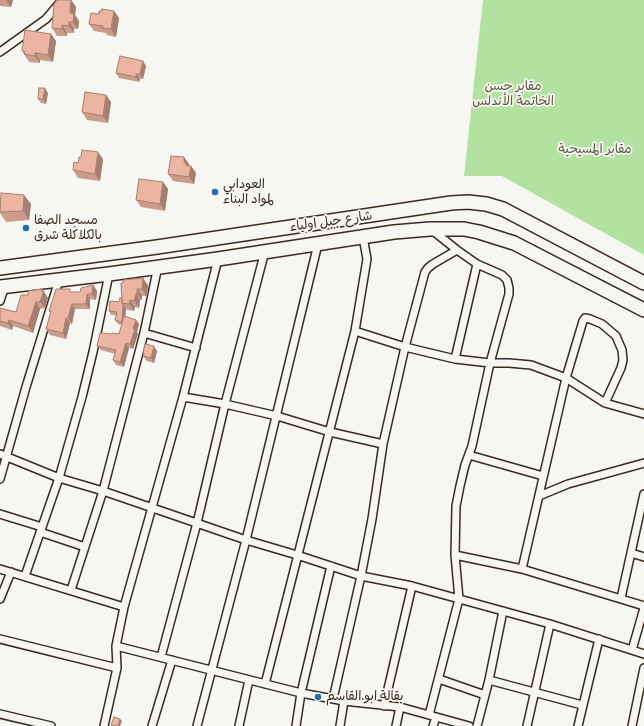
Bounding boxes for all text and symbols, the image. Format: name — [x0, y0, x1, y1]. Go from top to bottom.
park label: مقابر حسن الخاتمة الأندلس — [472, 79, 554, 110]
park label: مقابر المسيحية — [558, 142, 632, 158]
place label: العودابي لمواد البناء — [223, 177, 274, 208]
marker: العودابي لمواد البناء — [210, 187, 220, 197]
street label: شارع جبل اولياء — [289, 208, 373, 236]
place label: مسجد الصفا بالكلاكلة شرق — [34, 213, 102, 244]
marker: مسجد الصفا بالكلاكلة شرق — [21, 223, 31, 233]
place label: بقالة ابو القاسم — [326, 689, 404, 705]
marker: بقالة ابو القاسم — [313, 692, 323, 702]

